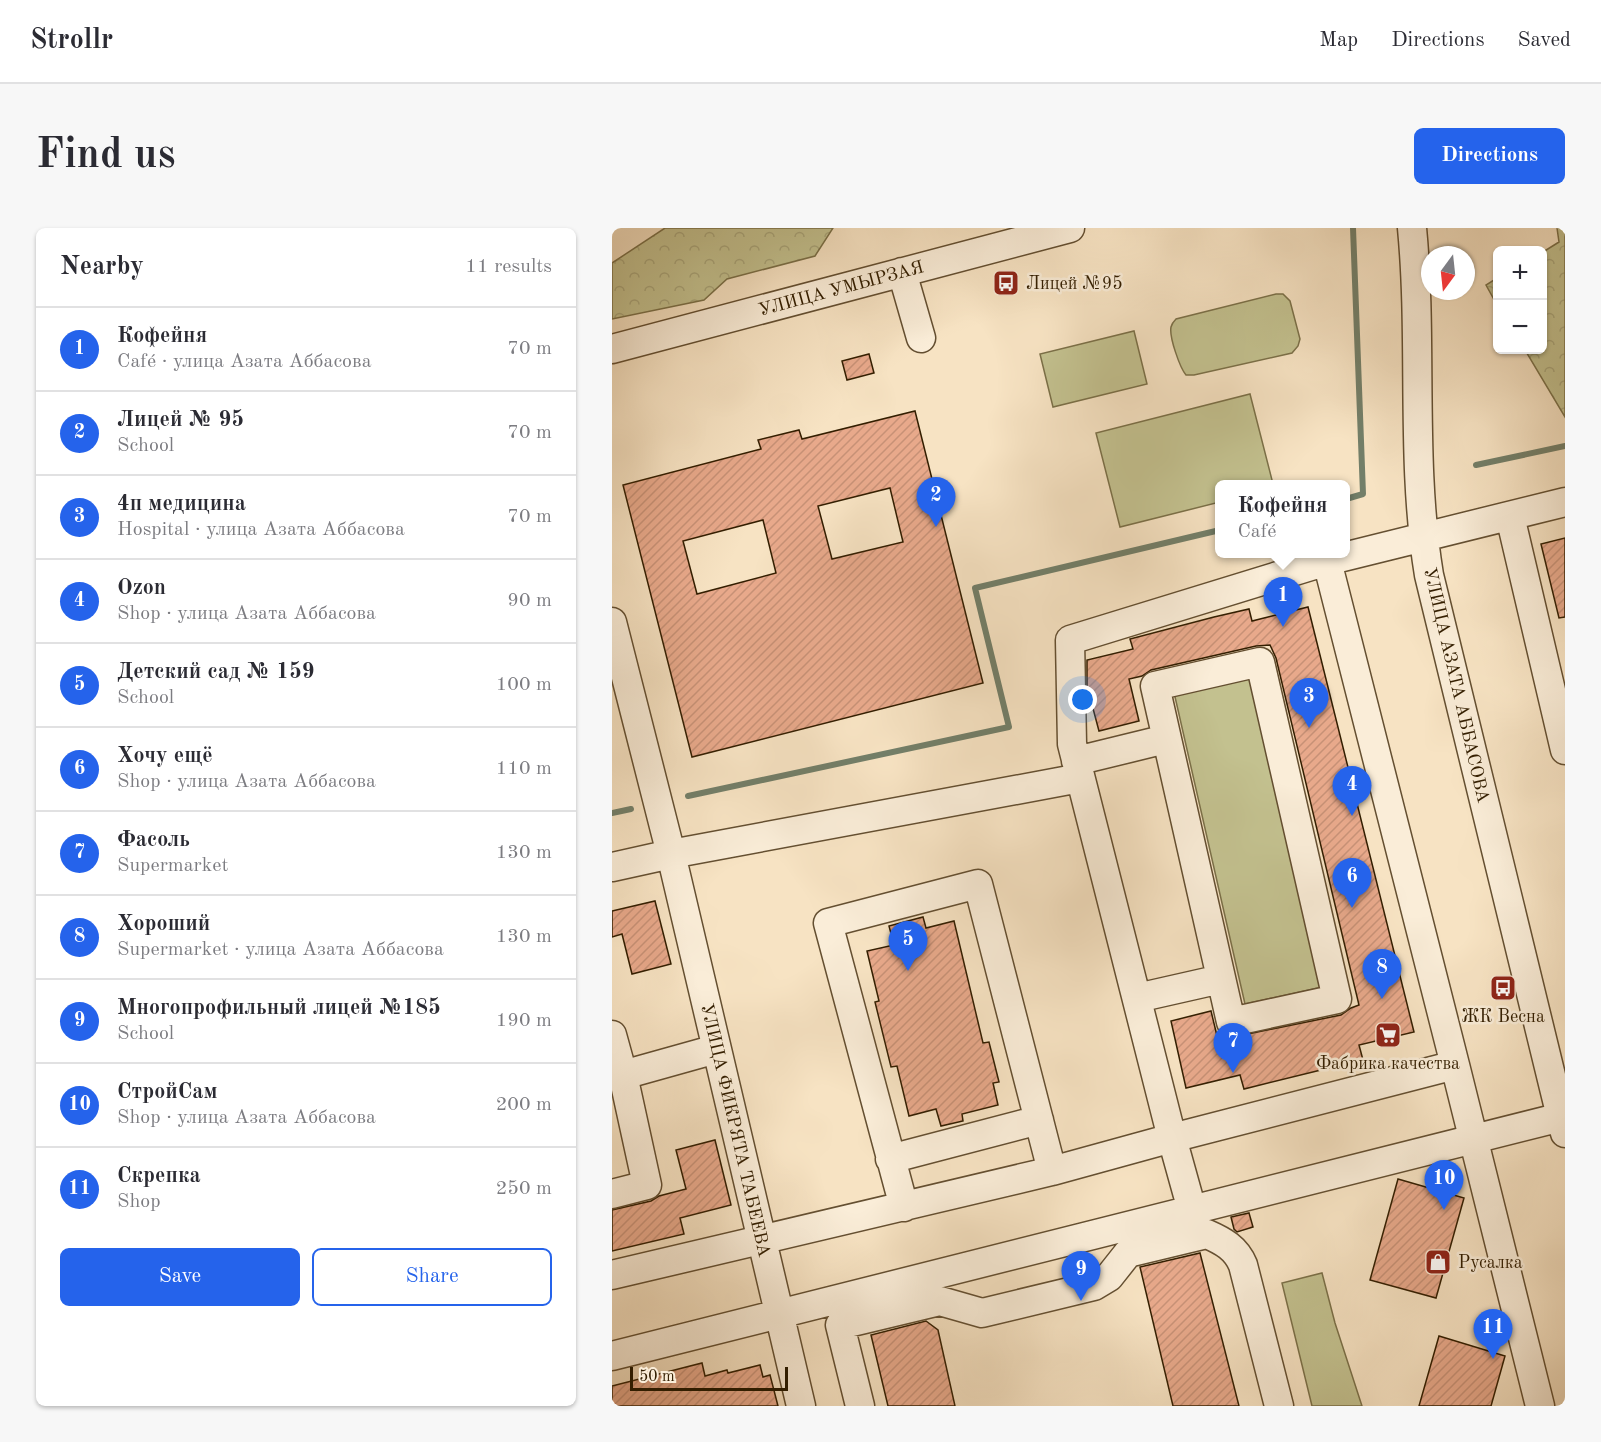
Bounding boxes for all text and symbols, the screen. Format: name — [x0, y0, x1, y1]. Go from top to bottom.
text: Strollr — [30, 27, 113, 55]
text: Map — [1319, 30, 1358, 51]
text: Directions — [1391, 30, 1485, 51]
text: Saved — [1518, 30, 1571, 51]
button: Directions — [1414, 128, 1565, 184]
text: Find us — [36, 135, 175, 177]
north arrow — [1421, 246, 1475, 300]
map controls — [1493, 246, 1547, 354]
button: + — [1493, 246, 1547, 300]
text: Nearby — [60, 254, 144, 280]
text: 11 results — [465, 257, 552, 277]
street label: УЛИЦА УМЫРЗАЯ — [757, 258, 926, 320]
bus stop icon: Лицей №95 — [991, 268, 1021, 298]
place label: Лицей №95 — [1026, 275, 1123, 293]
button: − — [1493, 300, 1547, 354]
text: Кофейня — [117, 325, 207, 347]
text: 1 — [74, 339, 85, 359]
text: 70 m — [507, 339, 552, 359]
text: Café · улица Азата Аббасова — [117, 352, 372, 372]
text: Лицей № 95 — [117, 409, 244, 431]
text: 2 — [74, 423, 85, 443]
text: 70 m — [507, 423, 552, 443]
text: School — [117, 436, 174, 456]
pin: 2 — [916, 478, 956, 527]
popup — [1215, 480, 1350, 558]
text: 4п медицина — [117, 493, 246, 515]
text: Кофейня — [1237, 495, 1328, 517]
text: 3 — [74, 507, 85, 527]
text: 70 m — [507, 507, 552, 527]
text: Hospital · улица Азата Аббасова — [117, 520, 405, 540]
text: Café — [1237, 522, 1276, 542]
street label: УЛИЦА АЗАТА АББАСОВА — [1420, 566, 1492, 805]
text: Ozon — [117, 577, 166, 599]
pin: 1 — [1264, 578, 1302, 627]
text: 4 — [74, 591, 85, 611]
text: 90 m — [507, 591, 552, 611]
text: Shop · улица Азата Аббасова — [117, 604, 376, 624]
text: Детский сад № 159 — [117, 661, 314, 683]
text: 5 — [74, 675, 85, 695]
text: 100 m — [496, 675, 552, 695]
pin: 3 — [1290, 678, 1328, 728]
your location — [1068, 685, 1097, 714]
text: School — [117, 688, 174, 708]
text: Хочу ещё — [117, 745, 213, 767]
text: 6 — [74, 759, 85, 779]
text: 110 m — [496, 759, 552, 779]
pin: 4 — [1332, 766, 1372, 816]
text: Shop · улица Азата Аббасова — [117, 772, 376, 792]
text: Фасоль — [117, 829, 190, 851]
text: 7 — [74, 843, 85, 863]
text: 130 m — [496, 843, 552, 863]
text: Supermarket — [117, 856, 228, 876]
pin: 6 — [1332, 858, 1372, 908]
text: Хороший — [117, 913, 210, 935]
pin: 5 — [888, 922, 928, 971]
text: 8 — [74, 927, 85, 947]
text: 130 m — [496, 927, 552, 947]
text: Supermarket · улица Азата Аббасова — [117, 940, 444, 960]
pin: 8 — [1362, 950, 1402, 999]
bus stop icon: ЖК Весна — [1488, 973, 1518, 1003]
text: Многопрофильный лицей №185 — [117, 997, 441, 1019]
street label: УЛИЦА ФИКРЯТА ТАБЕЕВА — [697, 1002, 773, 1259]
place label: ЖК Весна — [1461, 1008, 1545, 1026]
text: 9 — [74, 1011, 85, 1031]
text: 190 m — [496, 1011, 552, 1031]
supermarket icon: Фабрика качества — [1373, 1020, 1403, 1050]
text: School — [117, 1024, 174, 1044]
pin: 7 — [1214, 1024, 1252, 1073]
place label: Фабрика качества — [1316, 1055, 1460, 1073]
text: СтройСам — [117, 1081, 218, 1103]
text: 10 — [68, 1095, 91, 1115]
text: 200 m — [496, 1095, 552, 1115]
text: Shop · улица Азата Аббасова — [117, 1108, 376, 1128]
pin: 10 — [1424, 1160, 1464, 1210]
text: Скрепка — [117, 1165, 201, 1187]
text: 11 — [68, 1179, 91, 1199]
text: 250 m — [496, 1179, 552, 1199]
text: Shop — [117, 1192, 161, 1212]
shop icon: Русалка — [1423, 1247, 1453, 1277]
button: Save — [60, 1248, 300, 1306]
button: Share — [312, 1248, 552, 1306]
pin: 9 — [1062, 1252, 1100, 1301]
place label: Русалка — [1458, 1254, 1523, 1272]
pin: 11 — [1474, 1310, 1512, 1359]
scale bar — [630, 1364, 788, 1392]
text: 50 m — [639, 1369, 675, 1385]

